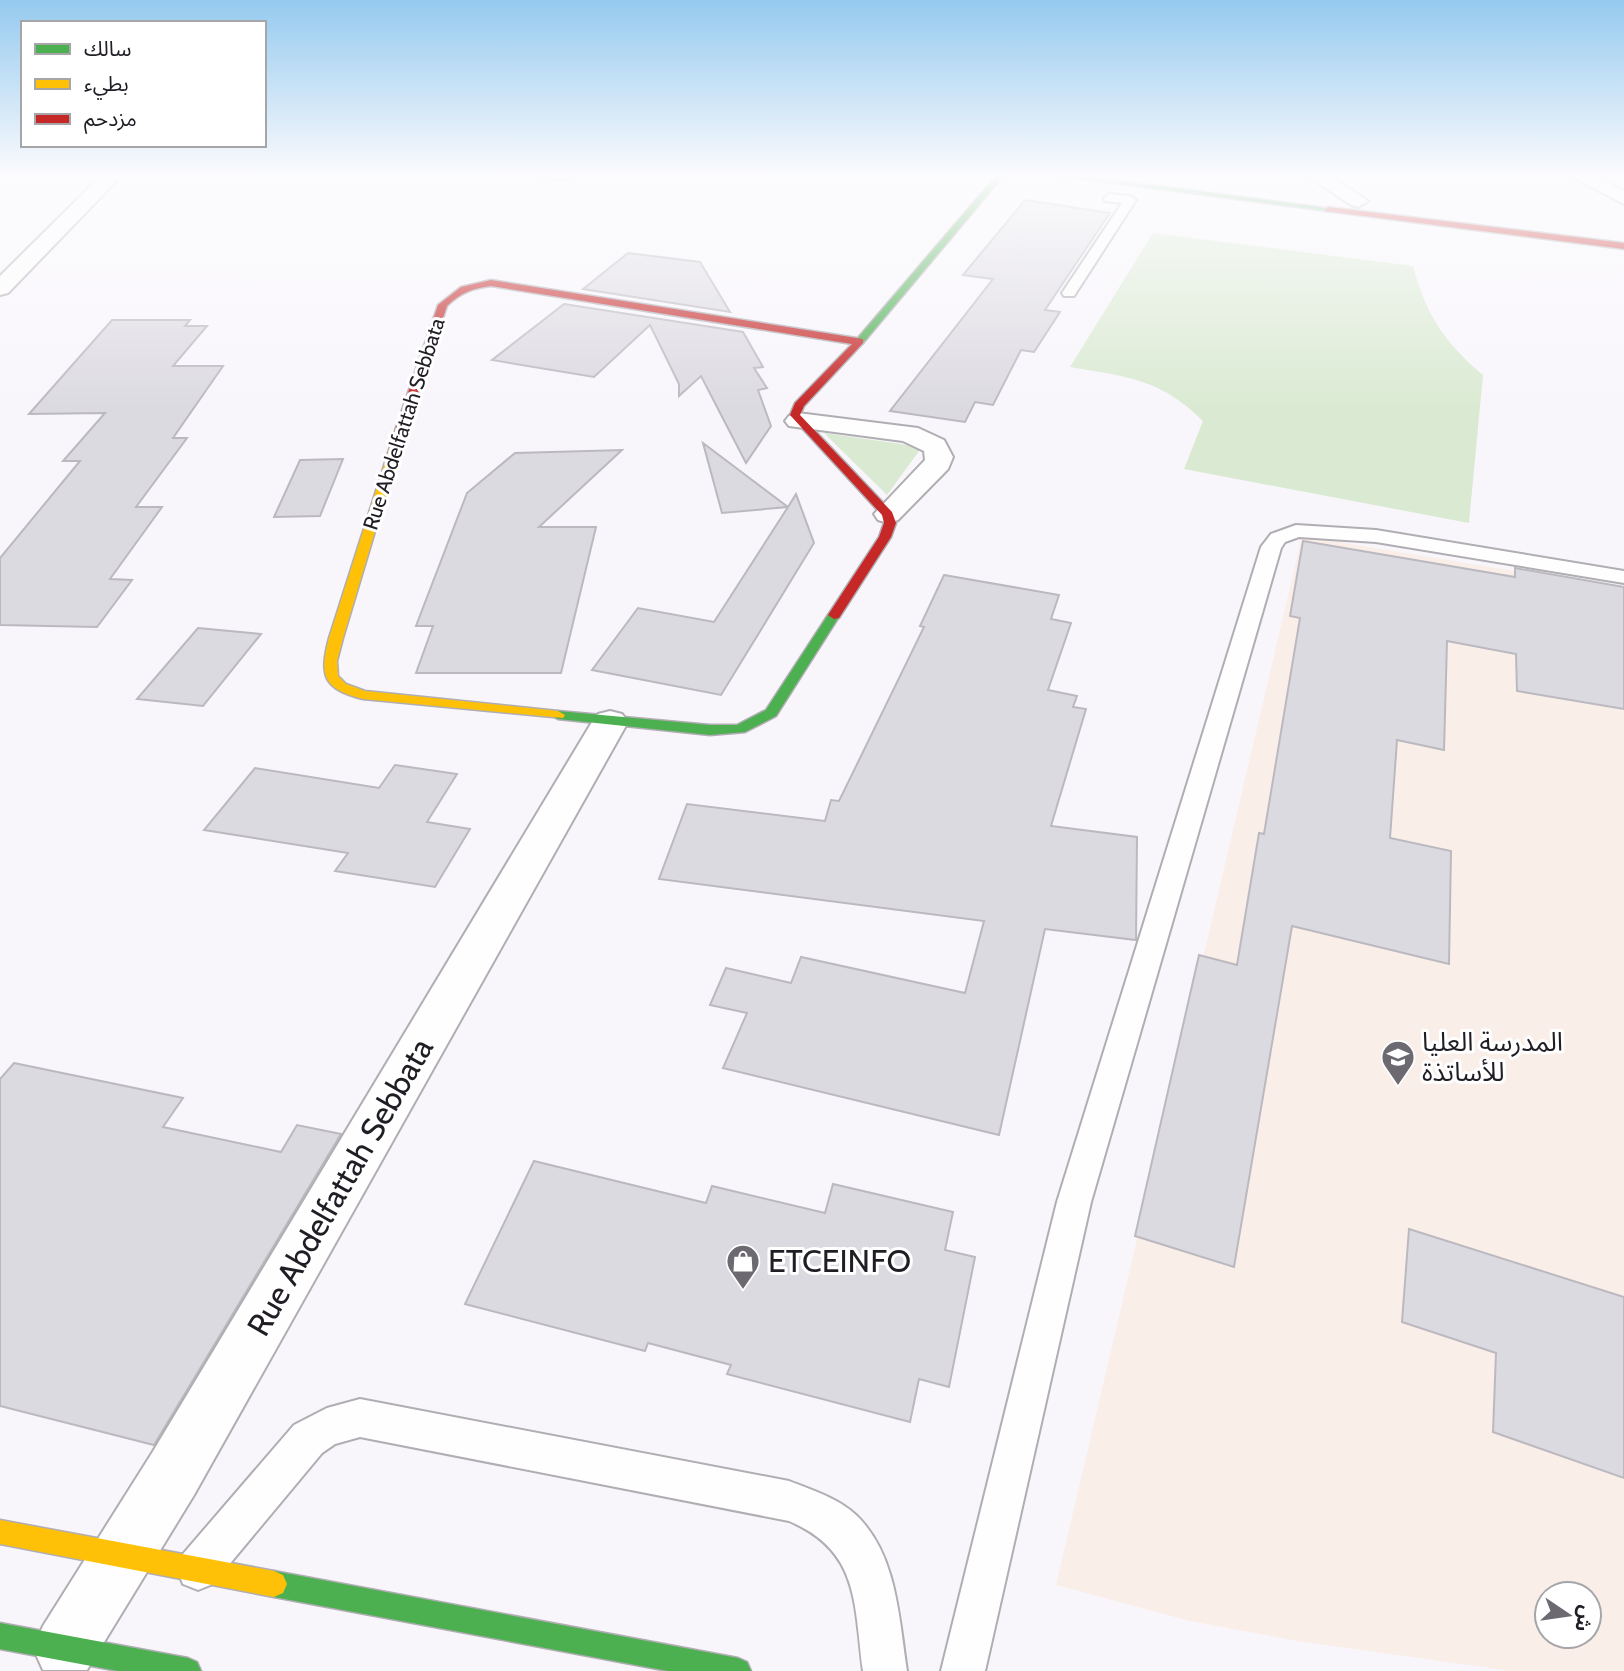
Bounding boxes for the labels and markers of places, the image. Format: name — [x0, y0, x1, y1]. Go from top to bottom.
place label: المدرسة العليا للأساتذة — [1422, 1026, 1563, 1088]
school or university icon: المدرسة العليا للأساتذة — [1379, 1038, 1417, 1087]
place label: ETCEINFO — [768, 1241, 911, 1280]
shop icon: ETCEINFO — [724, 1242, 762, 1291]

